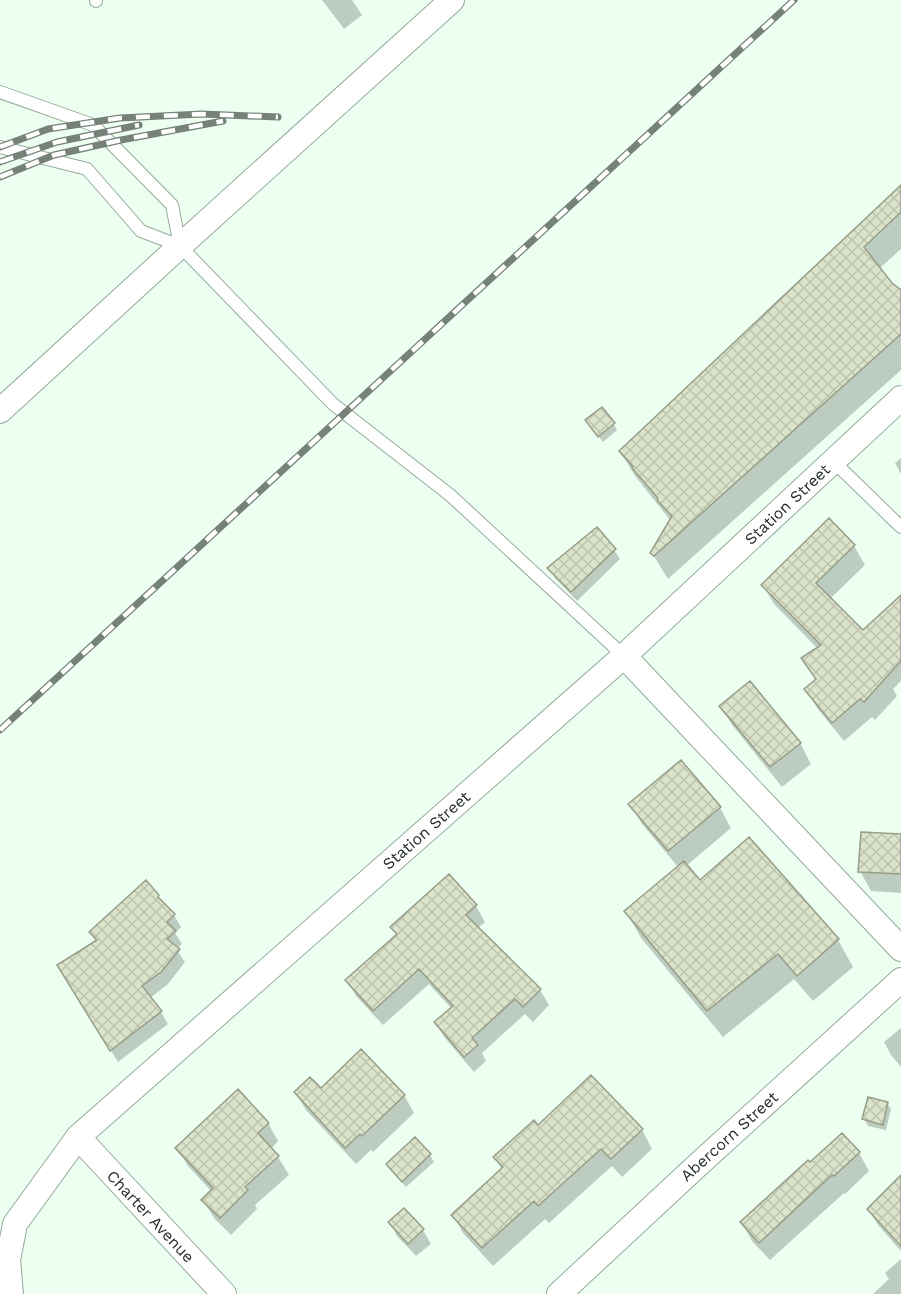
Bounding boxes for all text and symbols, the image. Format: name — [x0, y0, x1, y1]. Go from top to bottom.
street label: Station Street — [741, 460, 834, 549]
street label: Station Street — [379, 787, 474, 874]
street label: Abercorn Street — [677, 1087, 782, 1185]
street label: Charter Avenue — [103, 1166, 198, 1267]

